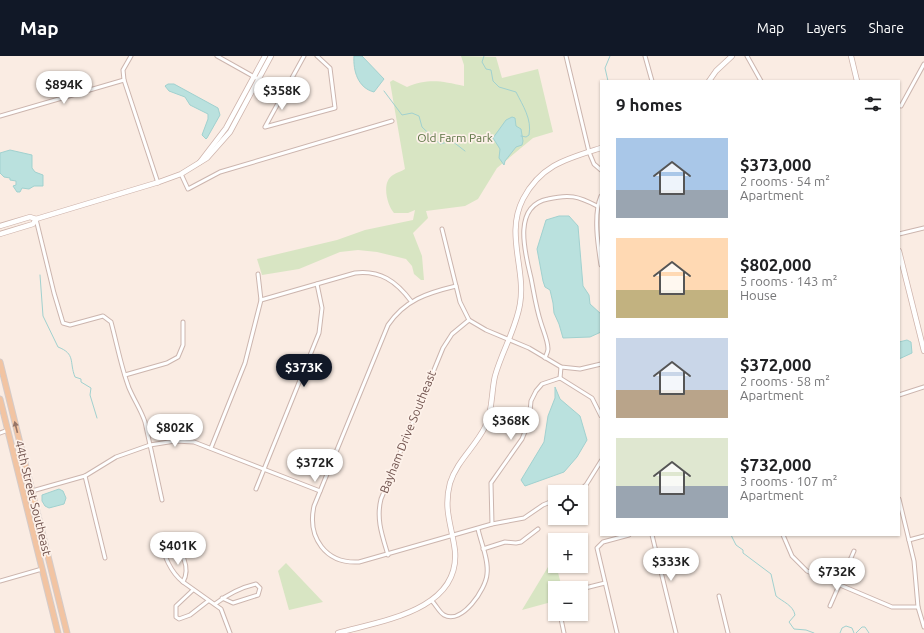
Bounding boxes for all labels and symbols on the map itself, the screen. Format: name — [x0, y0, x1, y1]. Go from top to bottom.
pin: $894K — [36, 71, 92, 105]
pin: $358K — [254, 77, 310, 111]
park label: Old Farm Park — [417, 131, 493, 144]
pin: $373K — [276, 354, 332, 388]
street label: Bayham Drive Southeast — [377, 368, 438, 495]
pin: $368K — [483, 407, 539, 441]
pin: $802K — [147, 414, 203, 448]
one-way arrow — [13, 420, 19, 432]
street label: 44th Street Southeast — [13, 439, 54, 557]
pin: $372K — [287, 449, 343, 483]
pin: $401K — [150, 532, 206, 566]
pin: $333K — [643, 548, 699, 582]
pin: $732K — [809, 558, 865, 592]

